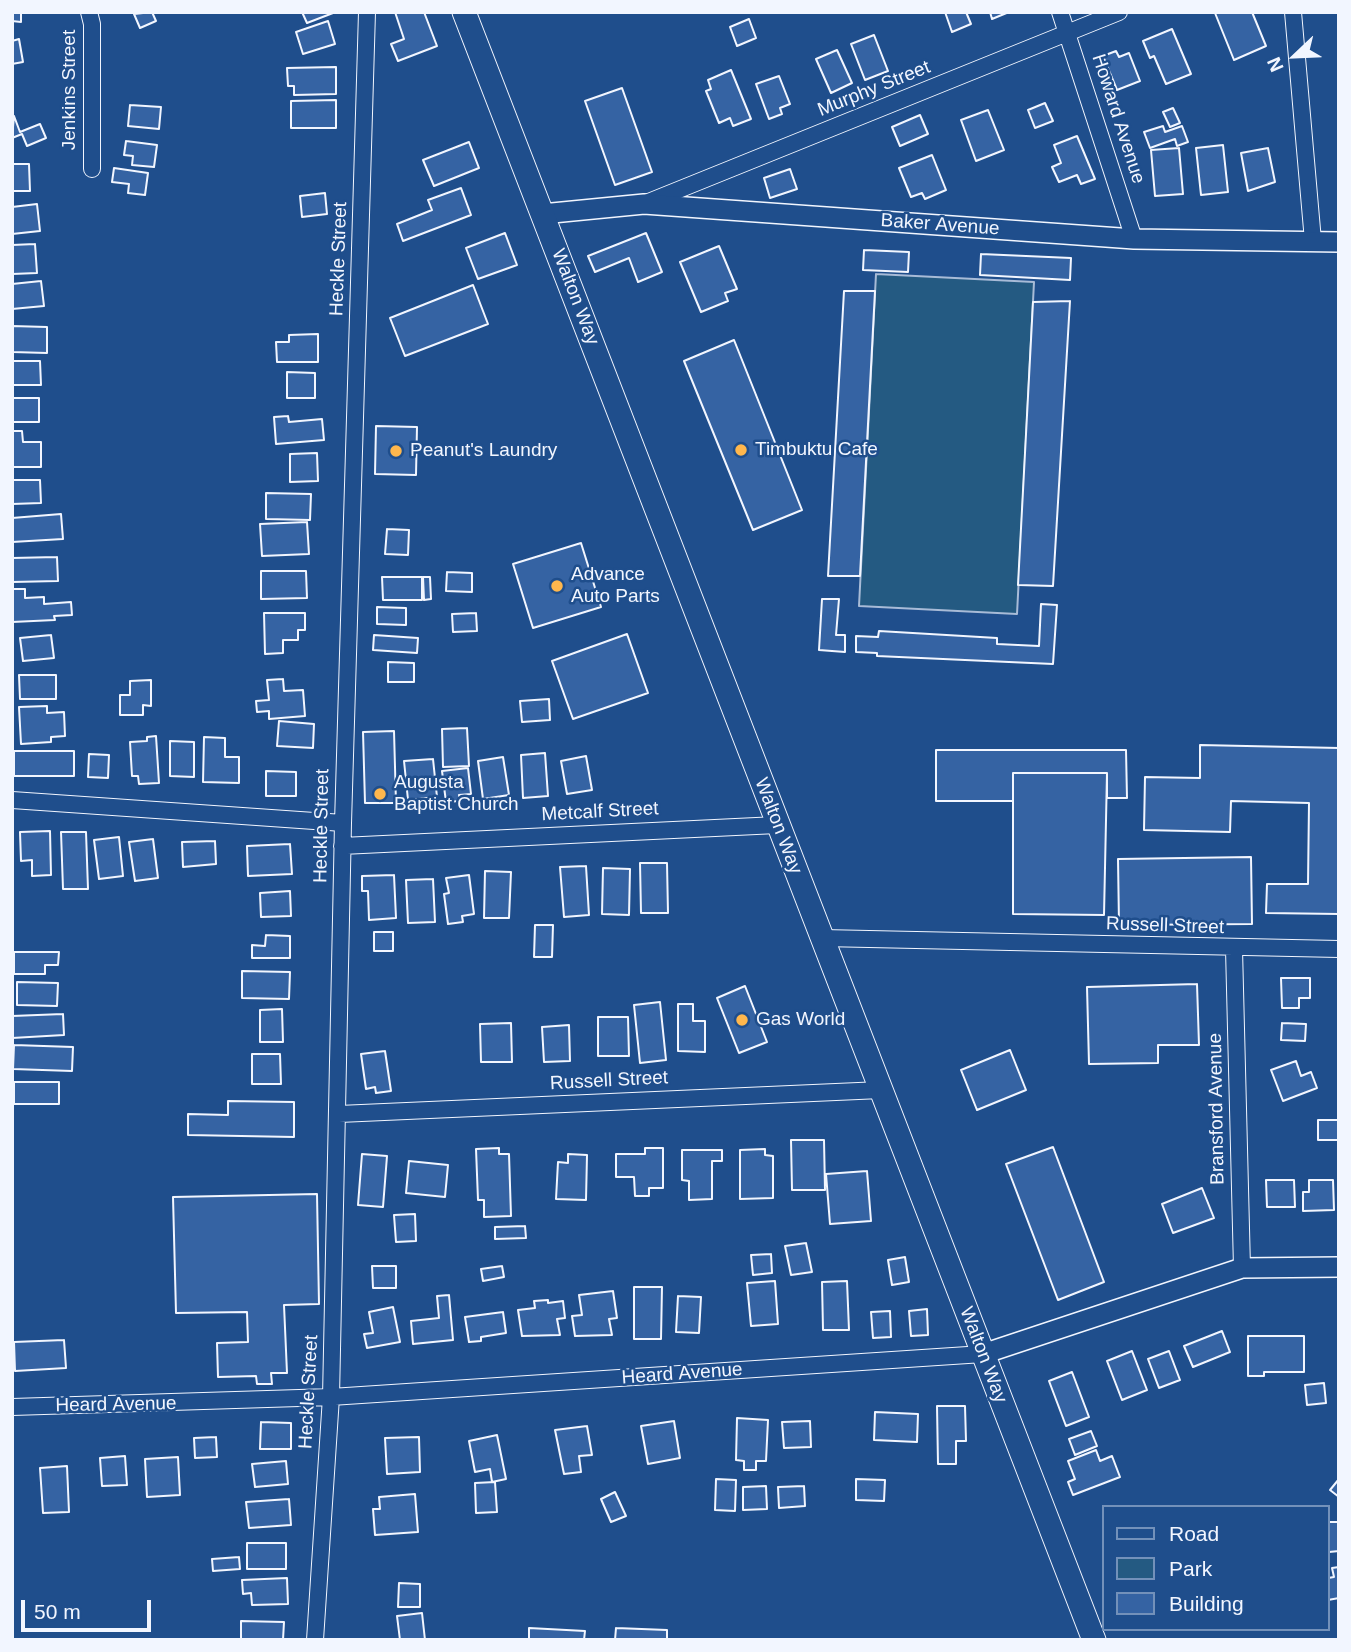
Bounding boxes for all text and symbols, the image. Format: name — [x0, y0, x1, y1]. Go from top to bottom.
north arrow — [1260, 21, 1330, 91]
street label: Jenkins Street — [59, 30, 81, 150]
street label: Howard Avenue — [1086, 51, 1150, 187]
text: N — [1263, 54, 1288, 75]
street label: Murphy Street — [814, 56, 934, 122]
street label: Heckle Street — [326, 202, 352, 316]
street label: Baker Avenue — [880, 209, 1000, 241]
street label: Walton Way — [546, 246, 604, 348]
place label: Timbuktu Cafe — [755, 439, 878, 461]
place label: Peanut's Laundry — [410, 440, 557, 462]
marker: Timbuktu Cafe — [733, 442, 749, 458]
marker: Peanut's Laundry — [388, 443, 404, 459]
place label: Advance Auto Parts — [571, 564, 660, 608]
marker: Advance Auto Parts — [549, 578, 565, 594]
street label: Heckle Street — [310, 769, 334, 883]
place label: Augusta Baptist Church — [394, 772, 519, 816]
street label: Walton Way — [749, 775, 807, 877]
marker: Augusta Baptist Church — [372, 786, 388, 802]
street label: Metcalf Street — [541, 798, 659, 826]
street label: Russell Street — [1106, 913, 1224, 939]
place label: Gas World — [756, 1009, 845, 1031]
marker: Gas World — [734, 1012, 750, 1028]
street label: Bransford Avenue — [1204, 1033, 1230, 1185]
street label: Russell Street — [549, 1067, 669, 1095]
street label: Walton Way — [954, 1304, 1012, 1406]
street label: Heckle Street — [295, 1334, 323, 1450]
street label: Heard Avenue — [621, 1358, 743, 1390]
street label: Heard Avenue — [55, 1393, 177, 1417]
legend — [1102, 1505, 1330, 1631]
text: Road — [1169, 1522, 1219, 1545]
text: Park — [1169, 1557, 1212, 1580]
scale bar — [24, 1586, 154, 1630]
text: Building — [1169, 1592, 1244, 1615]
text: 50 m — [34, 1600, 81, 1623]

